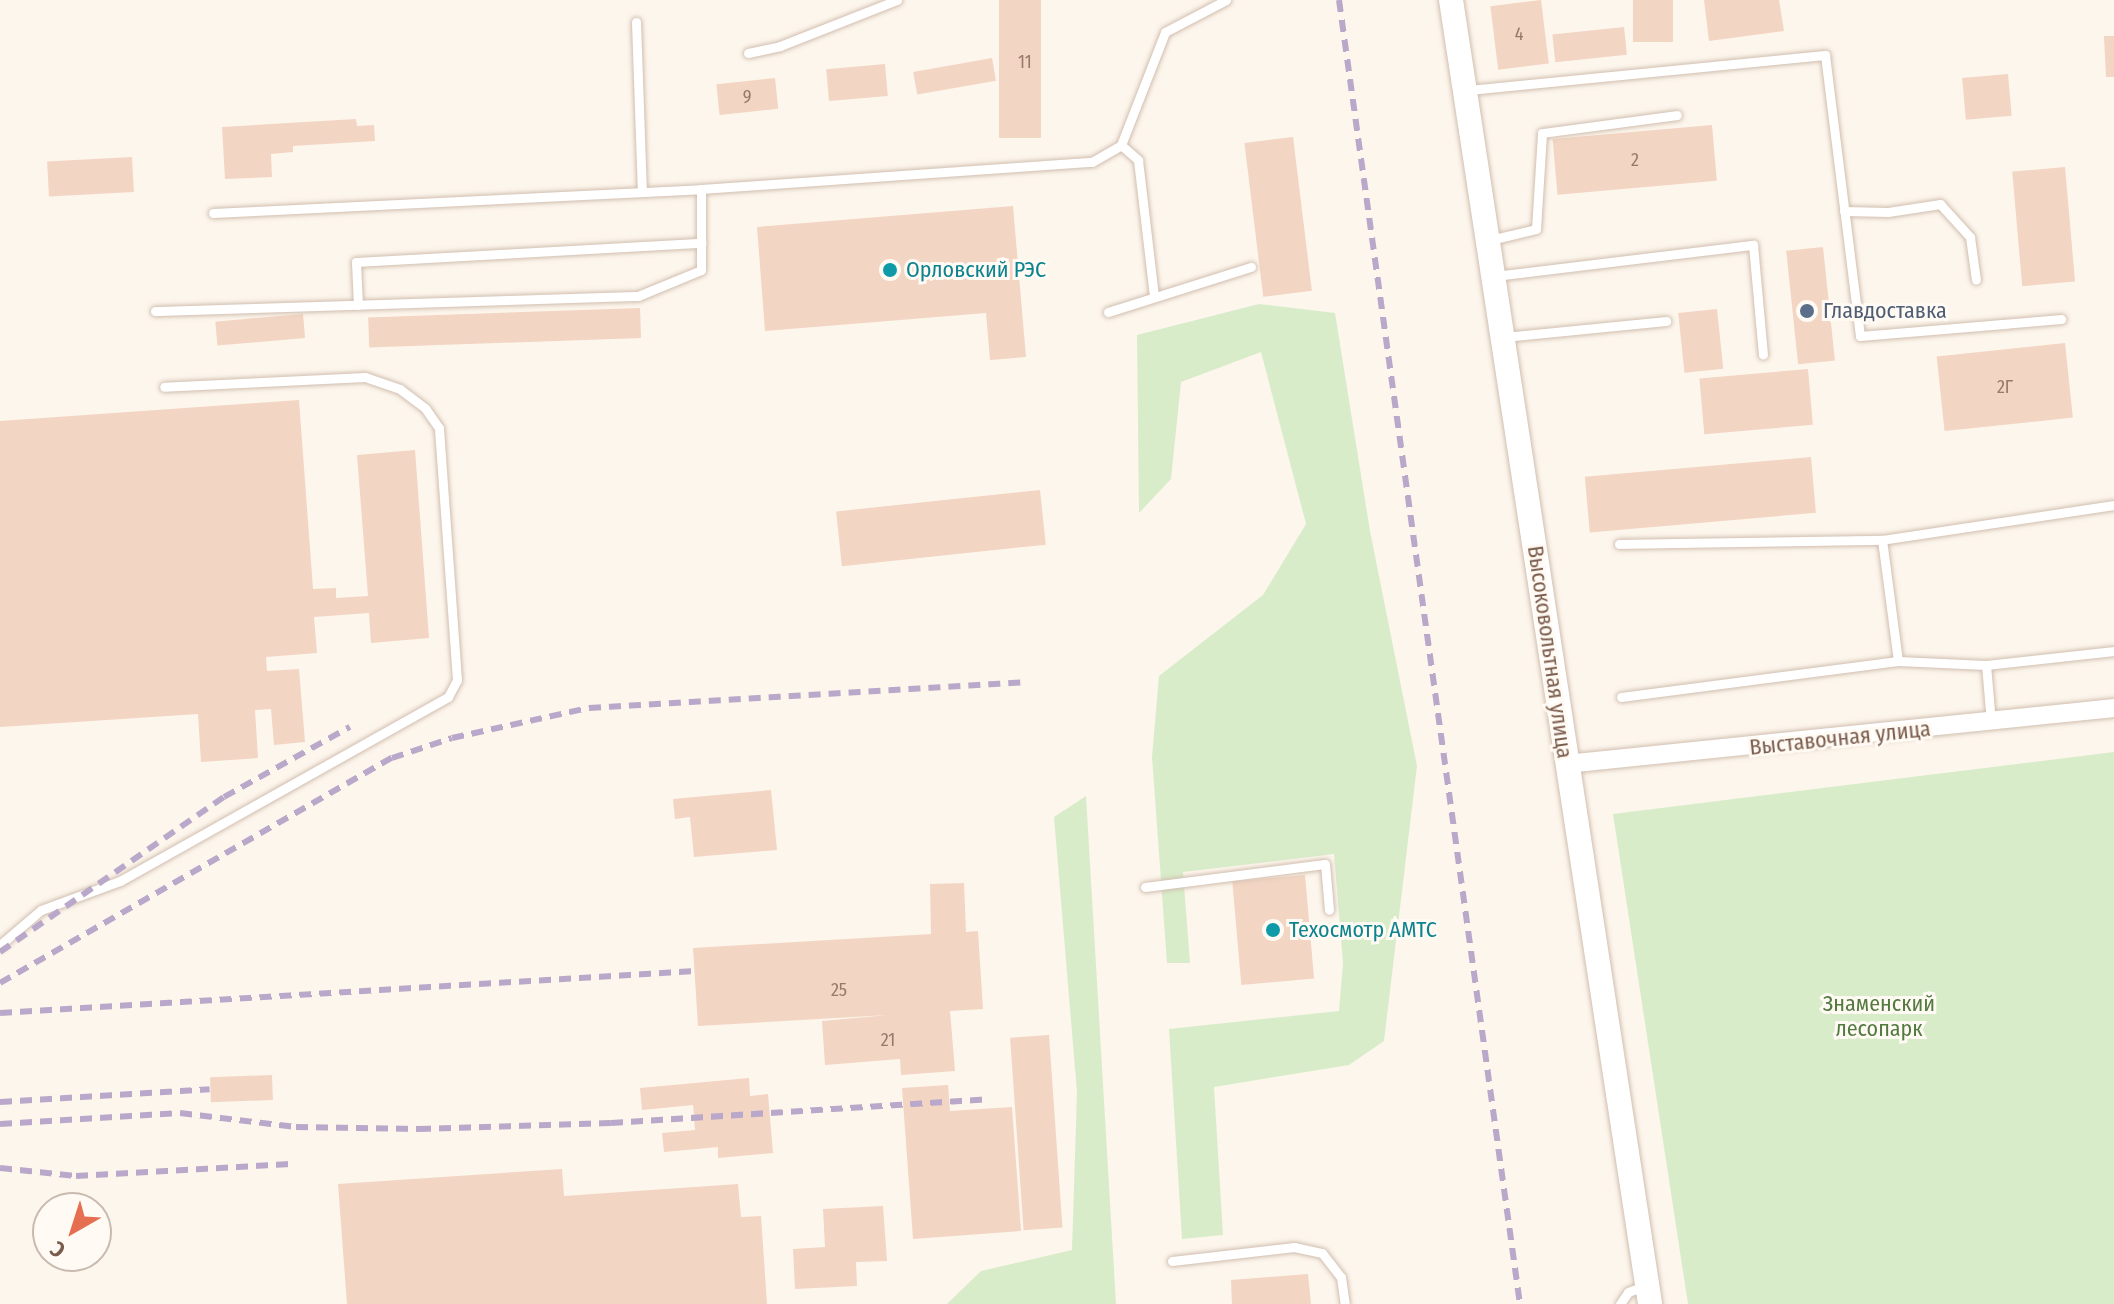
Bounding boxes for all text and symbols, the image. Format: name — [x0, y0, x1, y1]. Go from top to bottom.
house number: 4 — [1515, 23, 1523, 45]
house number: 11 — [1018, 51, 1032, 73]
house number: 9 — [743, 86, 751, 108]
house number: 2 — [1631, 149, 1639, 171]
place label: Орловский РЭС — [906, 257, 1046, 283]
marker: Орловский РЭС — [881, 261, 899, 279]
place label: Главдоставка — [1823, 298, 1947, 324]
marker: Главдоставка — [1798, 302, 1816, 320]
house number: 2Г — [1997, 376, 2013, 398]
street label: Высоковольтная улица — [1522, 544, 1578, 760]
street label: Выставочная улица — [1748, 715, 1932, 761]
place label: Техосмотр АМТС — [1289, 917, 1437, 943]
marker: Техосмотр АМТС — [1264, 921, 1282, 939]
house number: 25 — [831, 979, 847, 1001]
park label: Знаменский лесопарк — [1823, 990, 1935, 1042]
house number: 21 — [881, 1029, 895, 1051]
north arrow — [32, 1192, 112, 1272]
text: С — [45, 1235, 71, 1264]

